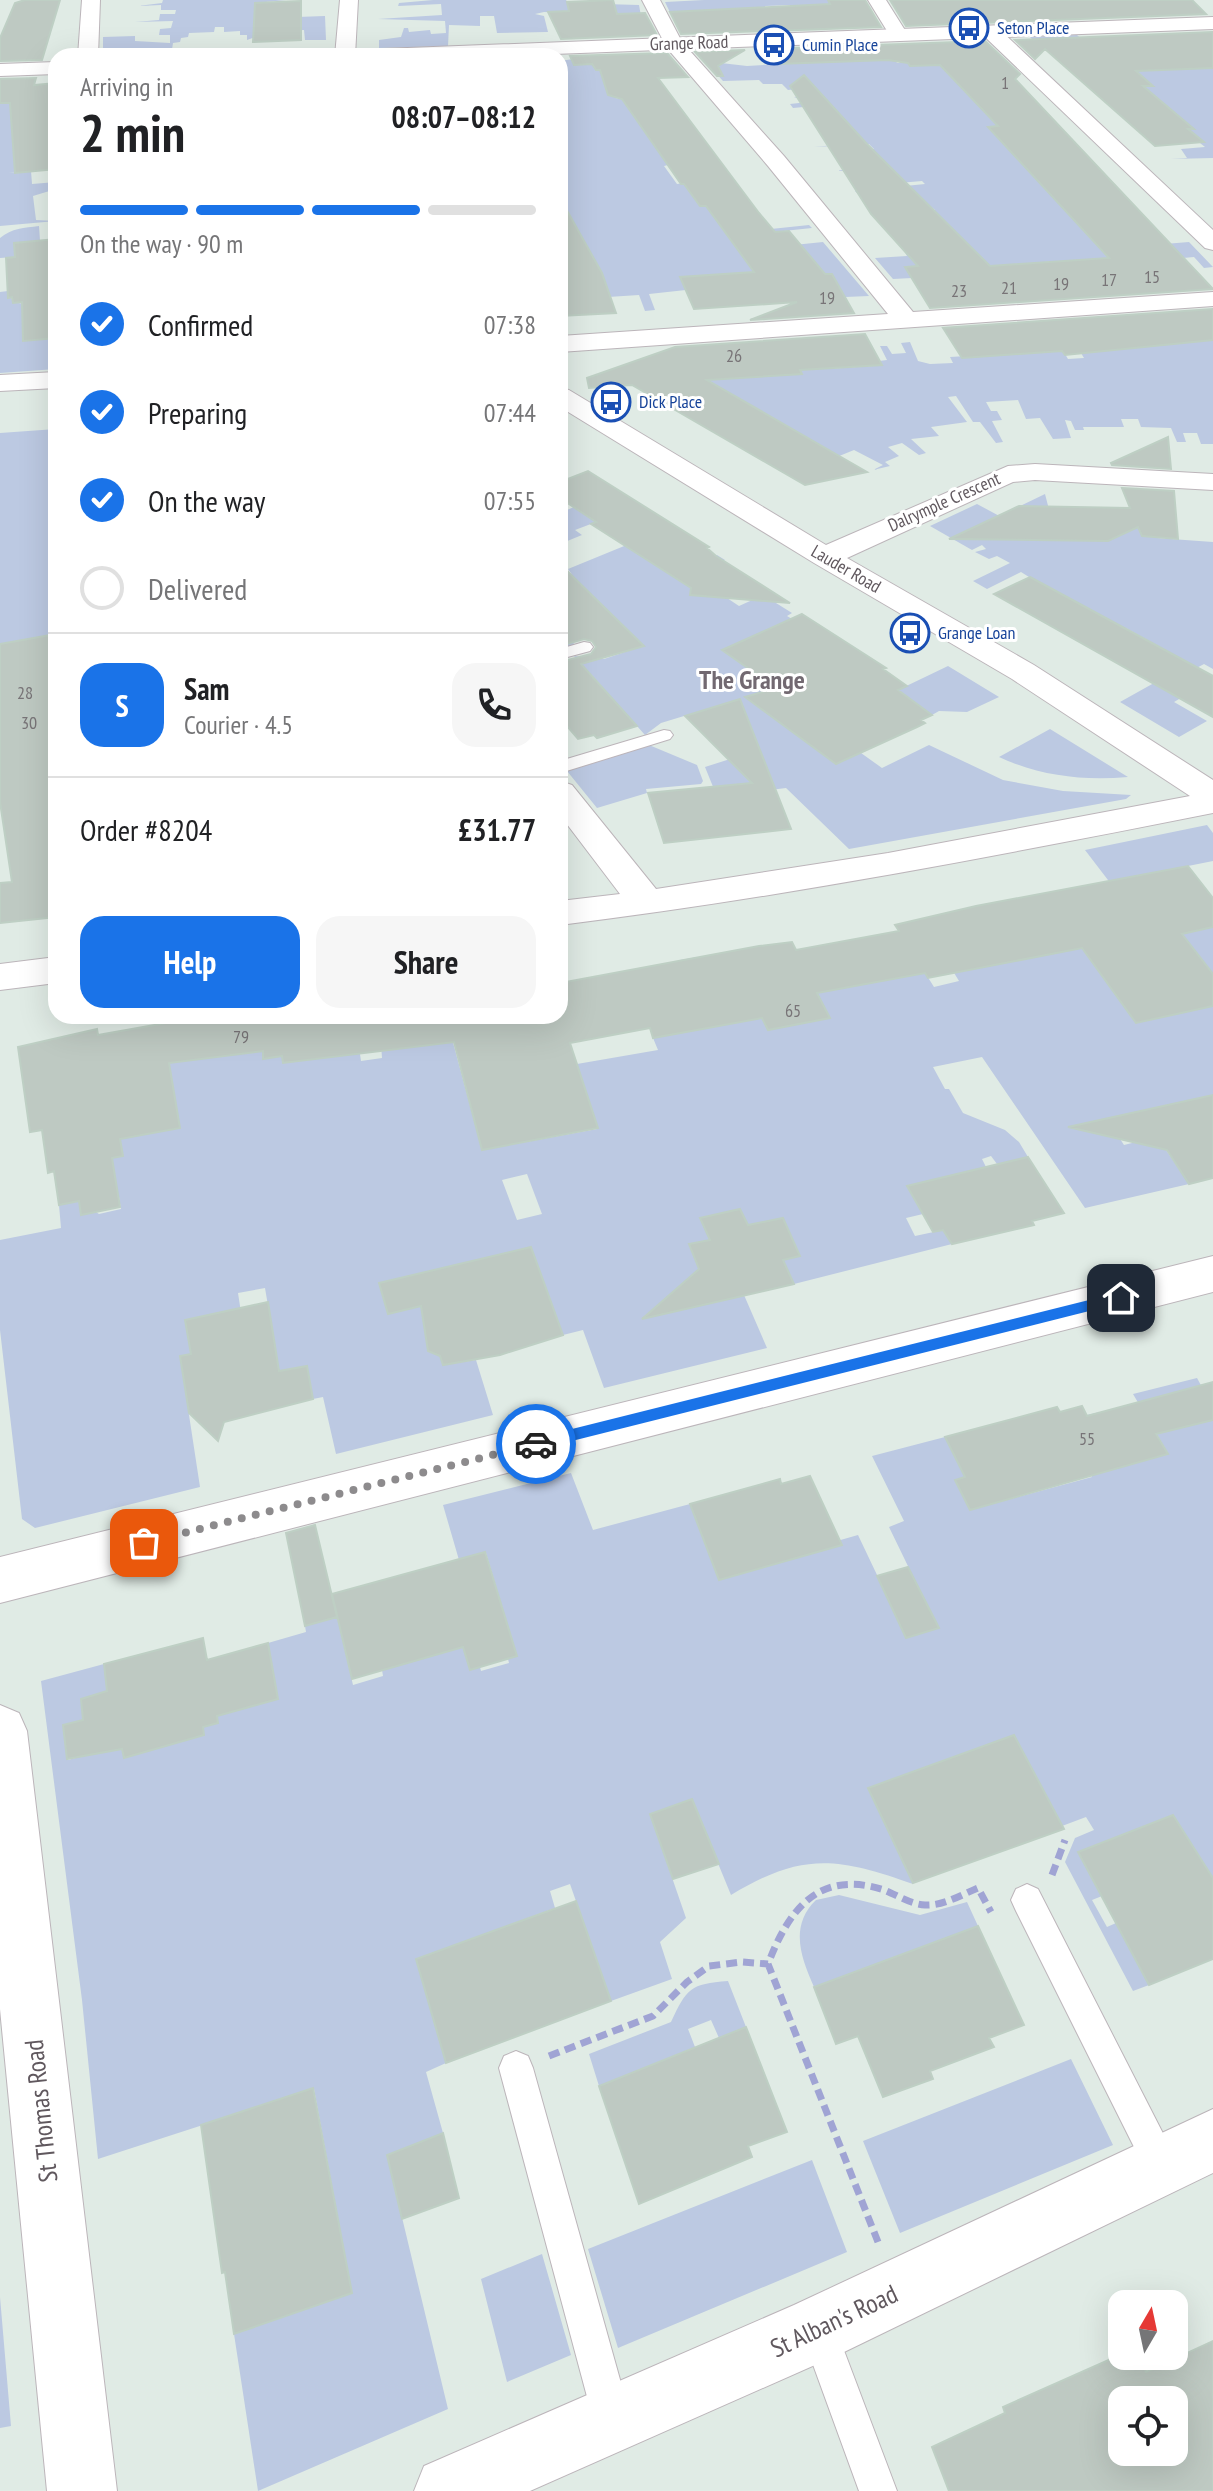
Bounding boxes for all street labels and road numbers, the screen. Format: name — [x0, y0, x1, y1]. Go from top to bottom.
street label: Grange Road — [649, 30, 729, 55]
street label: Dalrymple Crescent — [884, 467, 1004, 537]
street label: Lauder Road — [807, 539, 885, 598]
street label: St Thomas Road — [17, 2038, 64, 2184]
street label: St Alban's Road — [765, 2277, 903, 2364]

